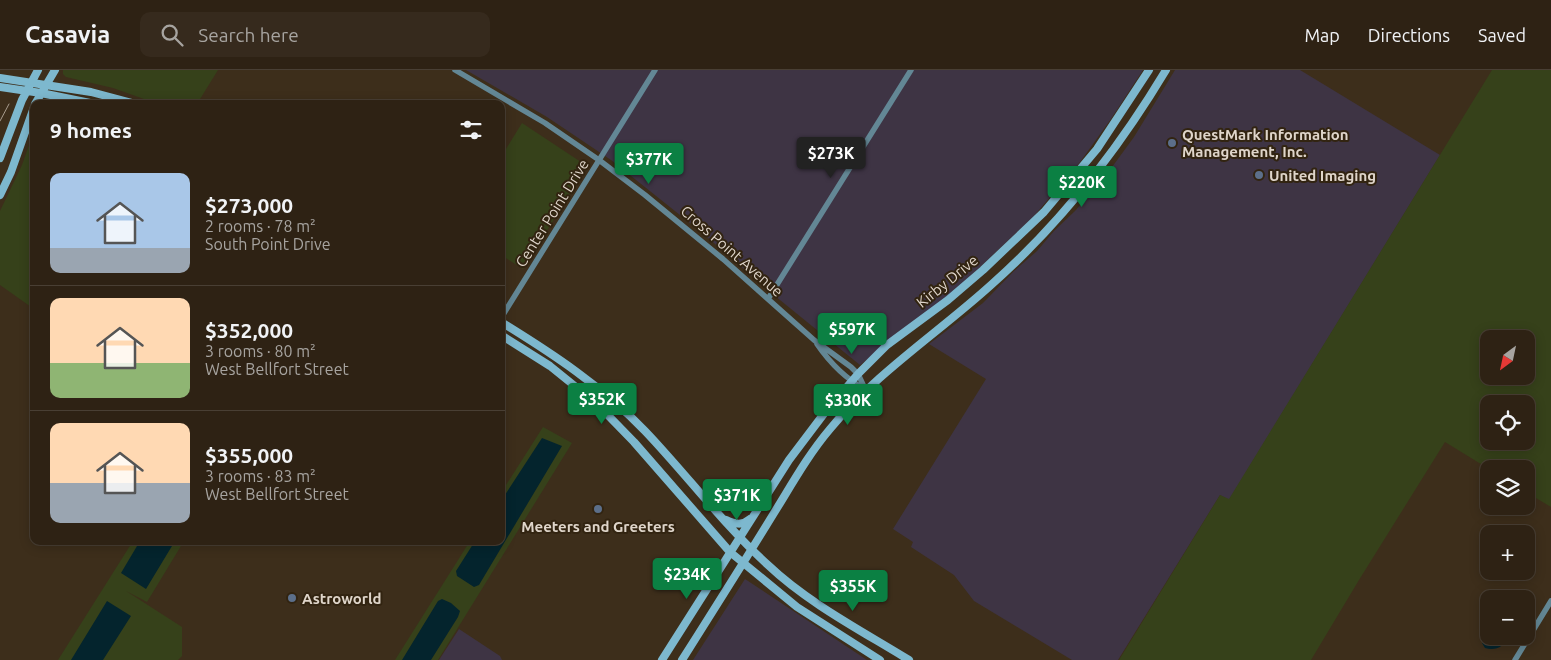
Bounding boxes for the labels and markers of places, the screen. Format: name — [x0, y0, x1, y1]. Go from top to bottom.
place label: QuestMark Information Management, Inc. — [1182, 126, 1348, 160]
pin: $273K — [796, 136, 866, 179]
marker: QuestMark Information Management, Inc. — [1166, 137, 1178, 149]
pin: $377K — [614, 142, 684, 185]
pin: $220K — [1047, 166, 1117, 208]
place label: United Imaging — [1269, 167, 1376, 184]
marker: United Imaging — [1253, 169, 1265, 181]
pin: $597K — [817, 312, 887, 355]
pin: $352K — [567, 382, 637, 425]
pin: $330K — [813, 384, 883, 426]
pin: $371K — [702, 478, 772, 521]
marker: Meeters and Greeters — [592, 503, 604, 515]
place label: Meeters and Greeters — [521, 518, 675, 535]
pin: $234K — [652, 558, 722, 600]
pin: $355K — [818, 570, 888, 612]
place label: Astroworld — [302, 590, 382, 607]
marker: Astroworld — [286, 592, 298, 604]

